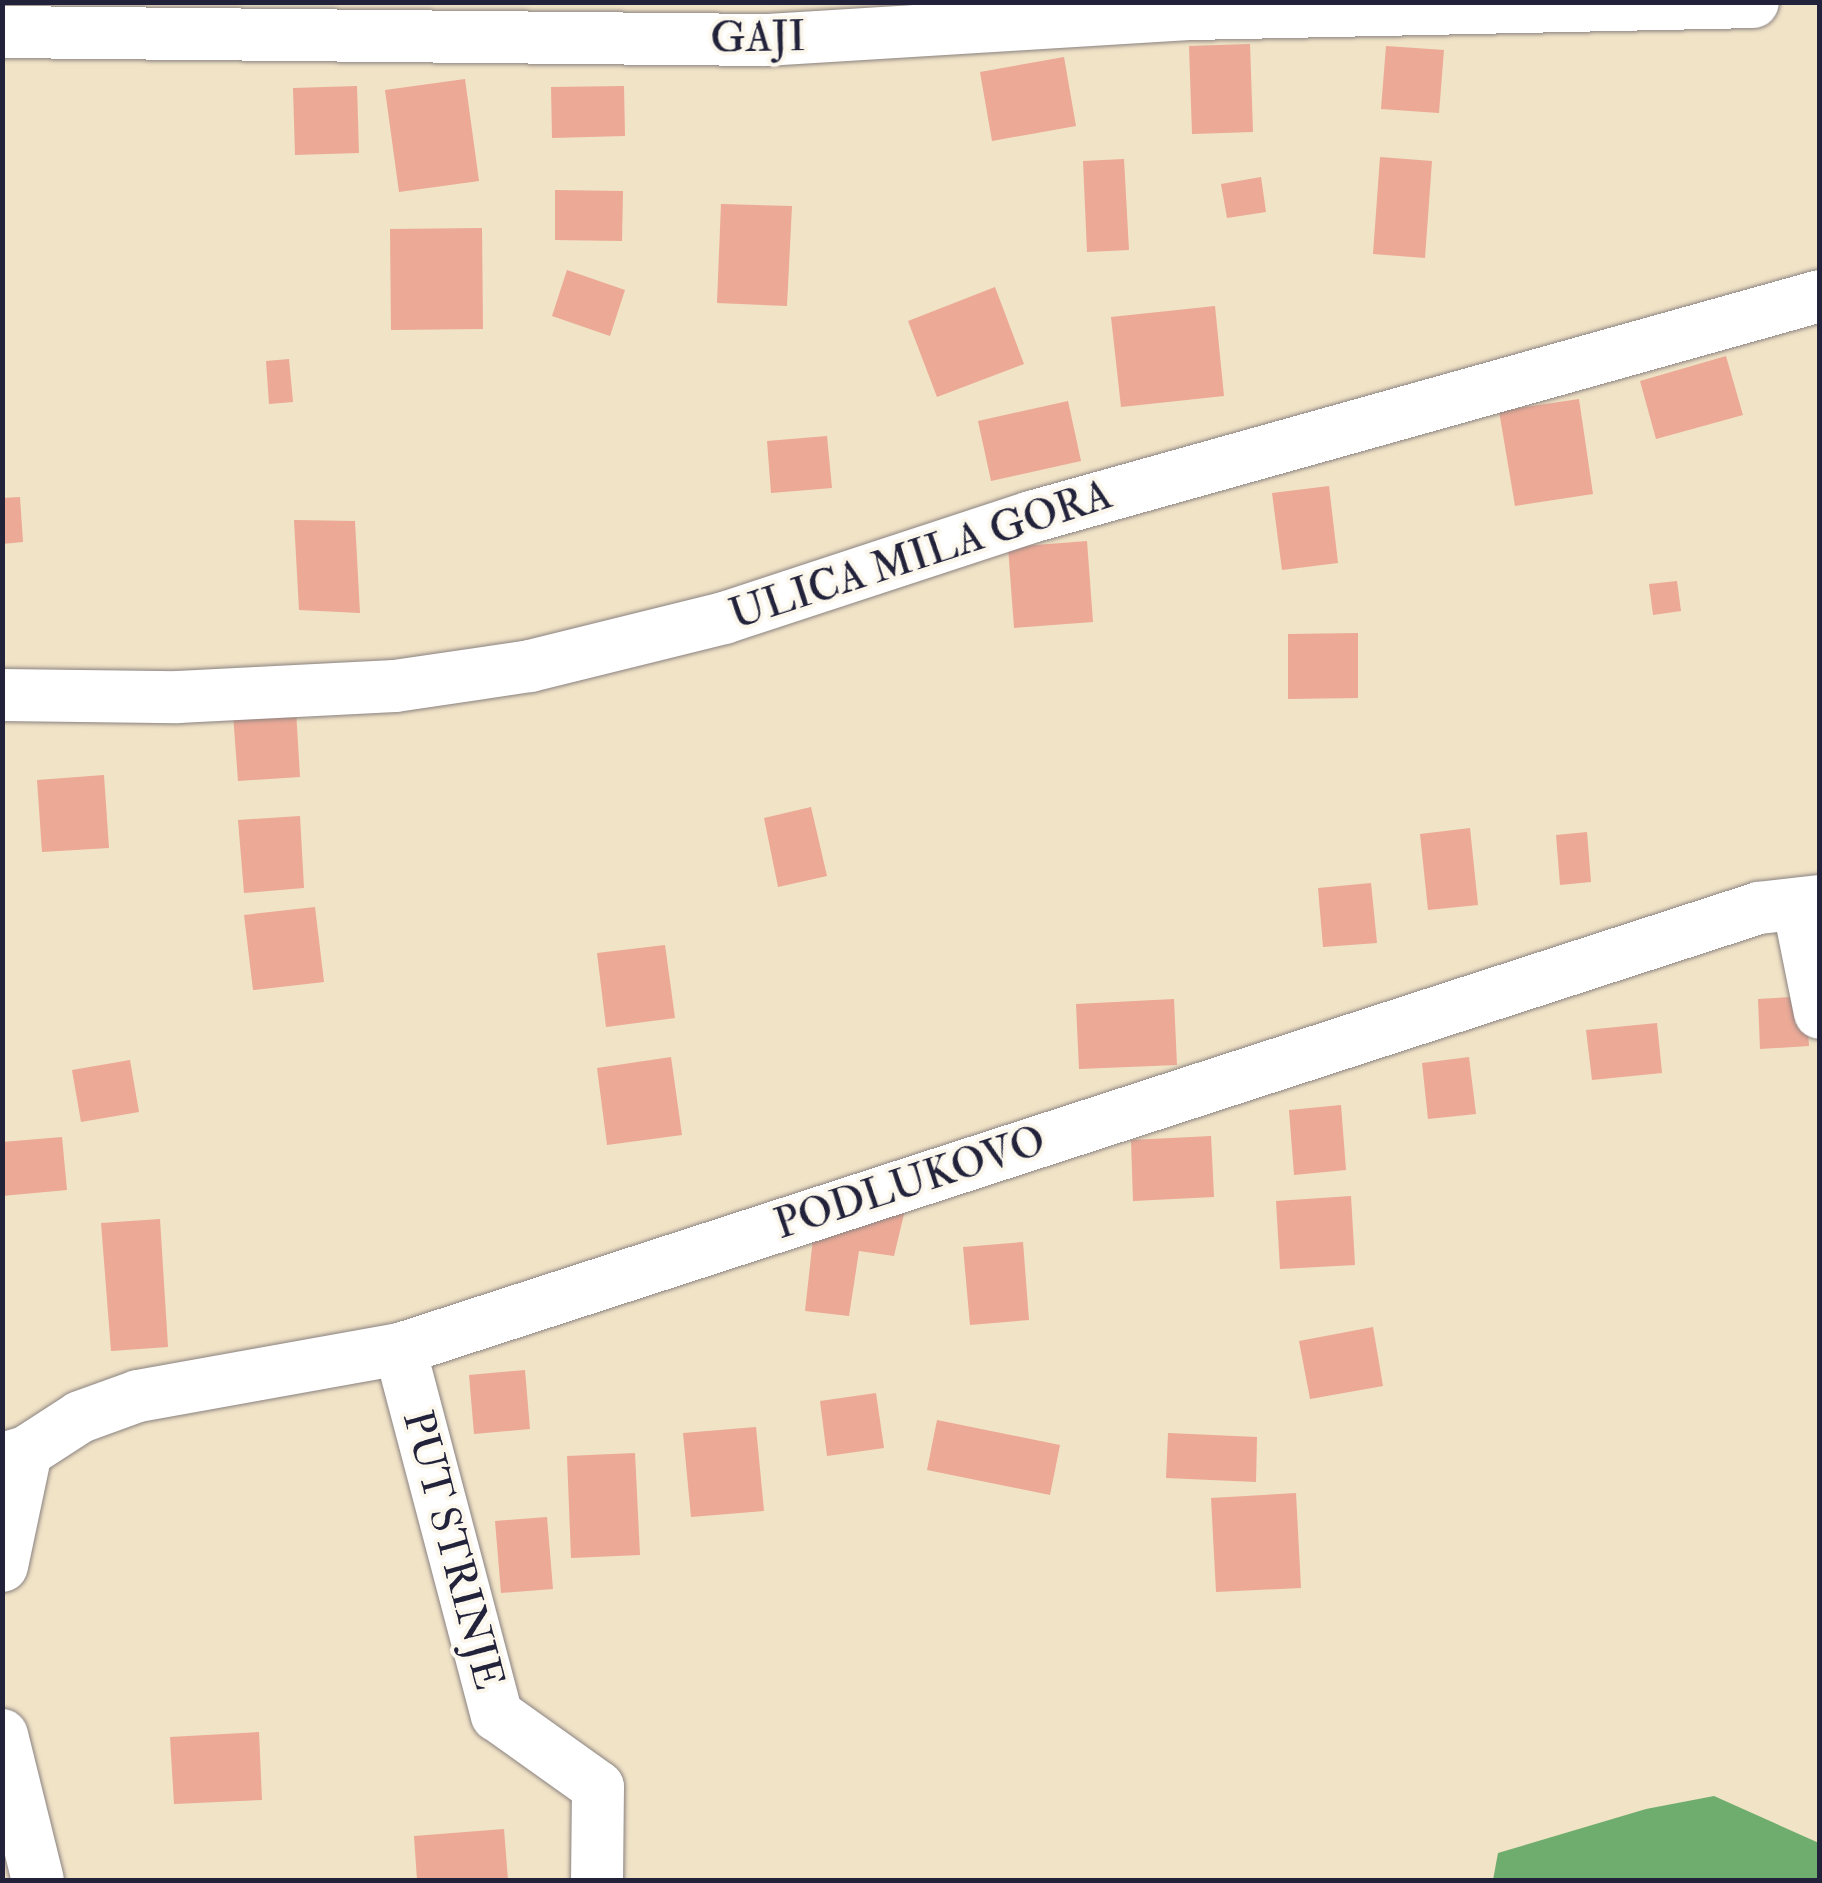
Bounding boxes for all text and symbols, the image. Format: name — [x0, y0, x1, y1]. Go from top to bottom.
street label: GAJI — [710, 12, 806, 64]
street label: ULICA MILA GORA — [724, 469, 1118, 641]
street label: PODLUKOVO — [768, 1116, 1052, 1250]
street label: PUT STRINJE — [392, 1405, 514, 1695]

